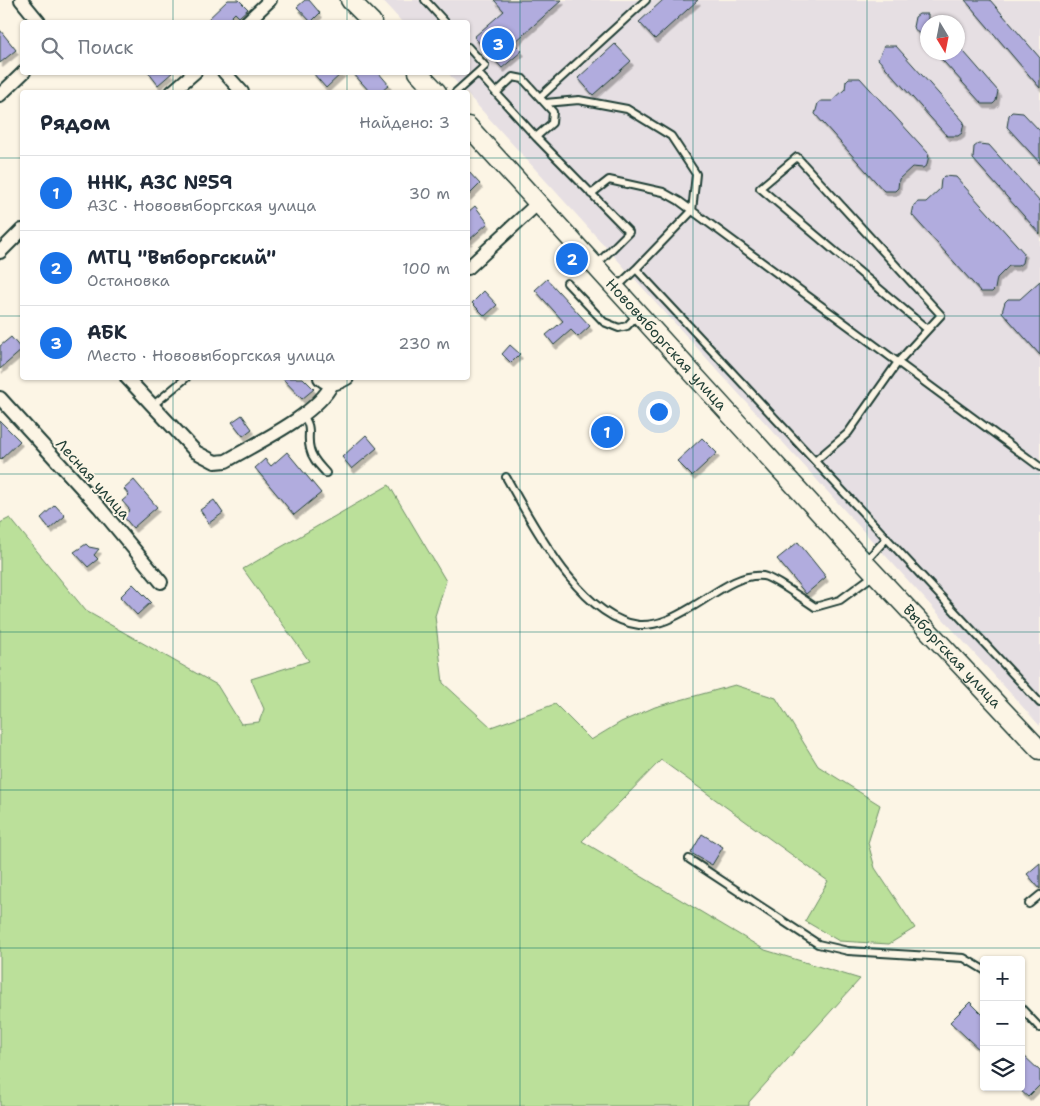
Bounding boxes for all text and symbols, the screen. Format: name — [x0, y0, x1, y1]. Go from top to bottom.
north arrow — [920, 15, 965, 60]
search box — [20, 20, 470, 75]
pin: 3 — [482, 25, 514, 63]
icon: search — [38, 34, 66, 62]
text: Поиск — [78, 35, 133, 60]
text: Рядом — [40, 109, 110, 137]
text: Найдено: 3 — [359, 112, 450, 133]
text: ННК, АЗС №59 — [87, 170, 233, 195]
text: 1 — [52, 183, 60, 204]
text: 30 m — [409, 183, 450, 204]
text: АЗС · Нововыборгская улица — [87, 195, 316, 216]
pin: 2 — [556, 240, 588, 278]
text: МТЦ "Выборгский" — [87, 245, 276, 270]
text: 2 — [50, 258, 62, 279]
text: 100 m — [402, 258, 450, 279]
text: Остановка — [87, 270, 170, 291]
street label: Нововыборгская улица — [601, 274, 732, 415]
text: АБК — [87, 320, 127, 345]
text: 3 — [50, 333, 62, 354]
text: 230 m — [398, 333, 450, 354]
text: Место · Нововыборгская улица — [87, 345, 335, 366]
your location — [646, 399, 672, 425]
pin: 1 — [591, 413, 623, 451]
street label: Лесная улица — [51, 434, 135, 524]
street label: Выборгская улица — [899, 600, 1006, 713]
map controls — [980, 956, 1025, 1091]
button: + — [980, 956, 1025, 1001]
button: − — [980, 1001, 1025, 1046]
button: layers — [980, 1046, 1025, 1091]

